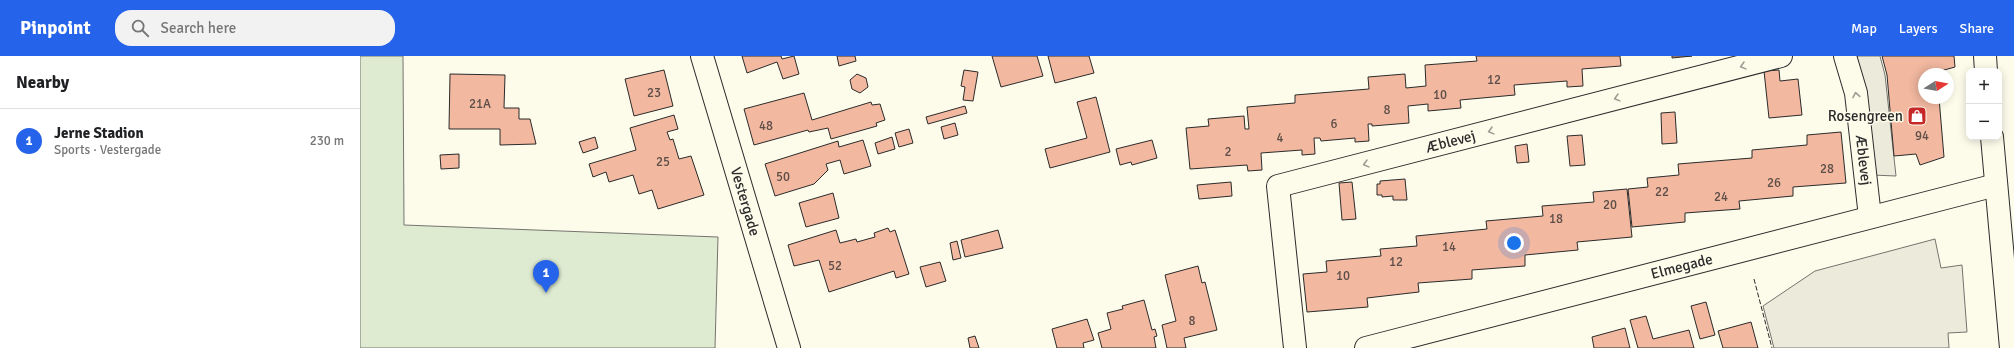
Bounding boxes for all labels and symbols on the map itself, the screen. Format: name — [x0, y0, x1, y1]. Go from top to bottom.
one-way arrow — [1740, 61, 1747, 70]
north arrow — [1918, 68, 1954, 104]
house number: 12 — [1487, 72, 1501, 88]
house number: 23 — [647, 85, 661, 101]
house number: 10 — [1433, 87, 1447, 103]
one-way arrow — [1852, 92, 1860, 98]
one-way arrow — [1614, 94, 1621, 102]
house number: 21A — [469, 96, 491, 112]
house number: 8 — [1383, 102, 1391, 118]
shop icon: Rosengreen — [1906, 105, 1928, 127]
place label: Rosengreen — [1828, 107, 1903, 125]
house number: 6 — [1330, 116, 1338, 132]
house number: 48 — [759, 118, 773, 134]
street label: Æblevej — [1424, 126, 1477, 157]
one-way arrow — [1488, 126, 1495, 135]
house number: 94 — [1915, 128, 1929, 144]
house number: 4 — [1276, 130, 1284, 146]
street label: Æblevej — [1852, 134, 1875, 186]
house number: 2 — [1224, 144, 1232, 160]
house number: 25 — [656, 154, 670, 170]
one-way arrow — [1362, 159, 1369, 167]
house number: 28 — [1820, 161, 1834, 177]
street label: Vestergade — [727, 165, 764, 238]
house number: 50 — [776, 169, 790, 185]
house number: 26 — [1767, 175, 1781, 191]
house number: 22 — [1655, 184, 1669, 200]
house number: 24 — [1714, 189, 1728, 205]
house number: 20 — [1603, 197, 1617, 213]
house number: 18 — [1549, 211, 1563, 227]
your location — [1504, 233, 1524, 253]
house number: 14 — [1442, 239, 1456, 255]
street label: Elmegade — [1649, 250, 1715, 283]
house number: 12 — [1389, 254, 1403, 270]
house number: 52 — [828, 258, 842, 274]
pin: 1 — [533, 260, 559, 293]
house number: 10 — [1336, 268, 1350, 284]
house number: 8 — [1188, 313, 1196, 329]

